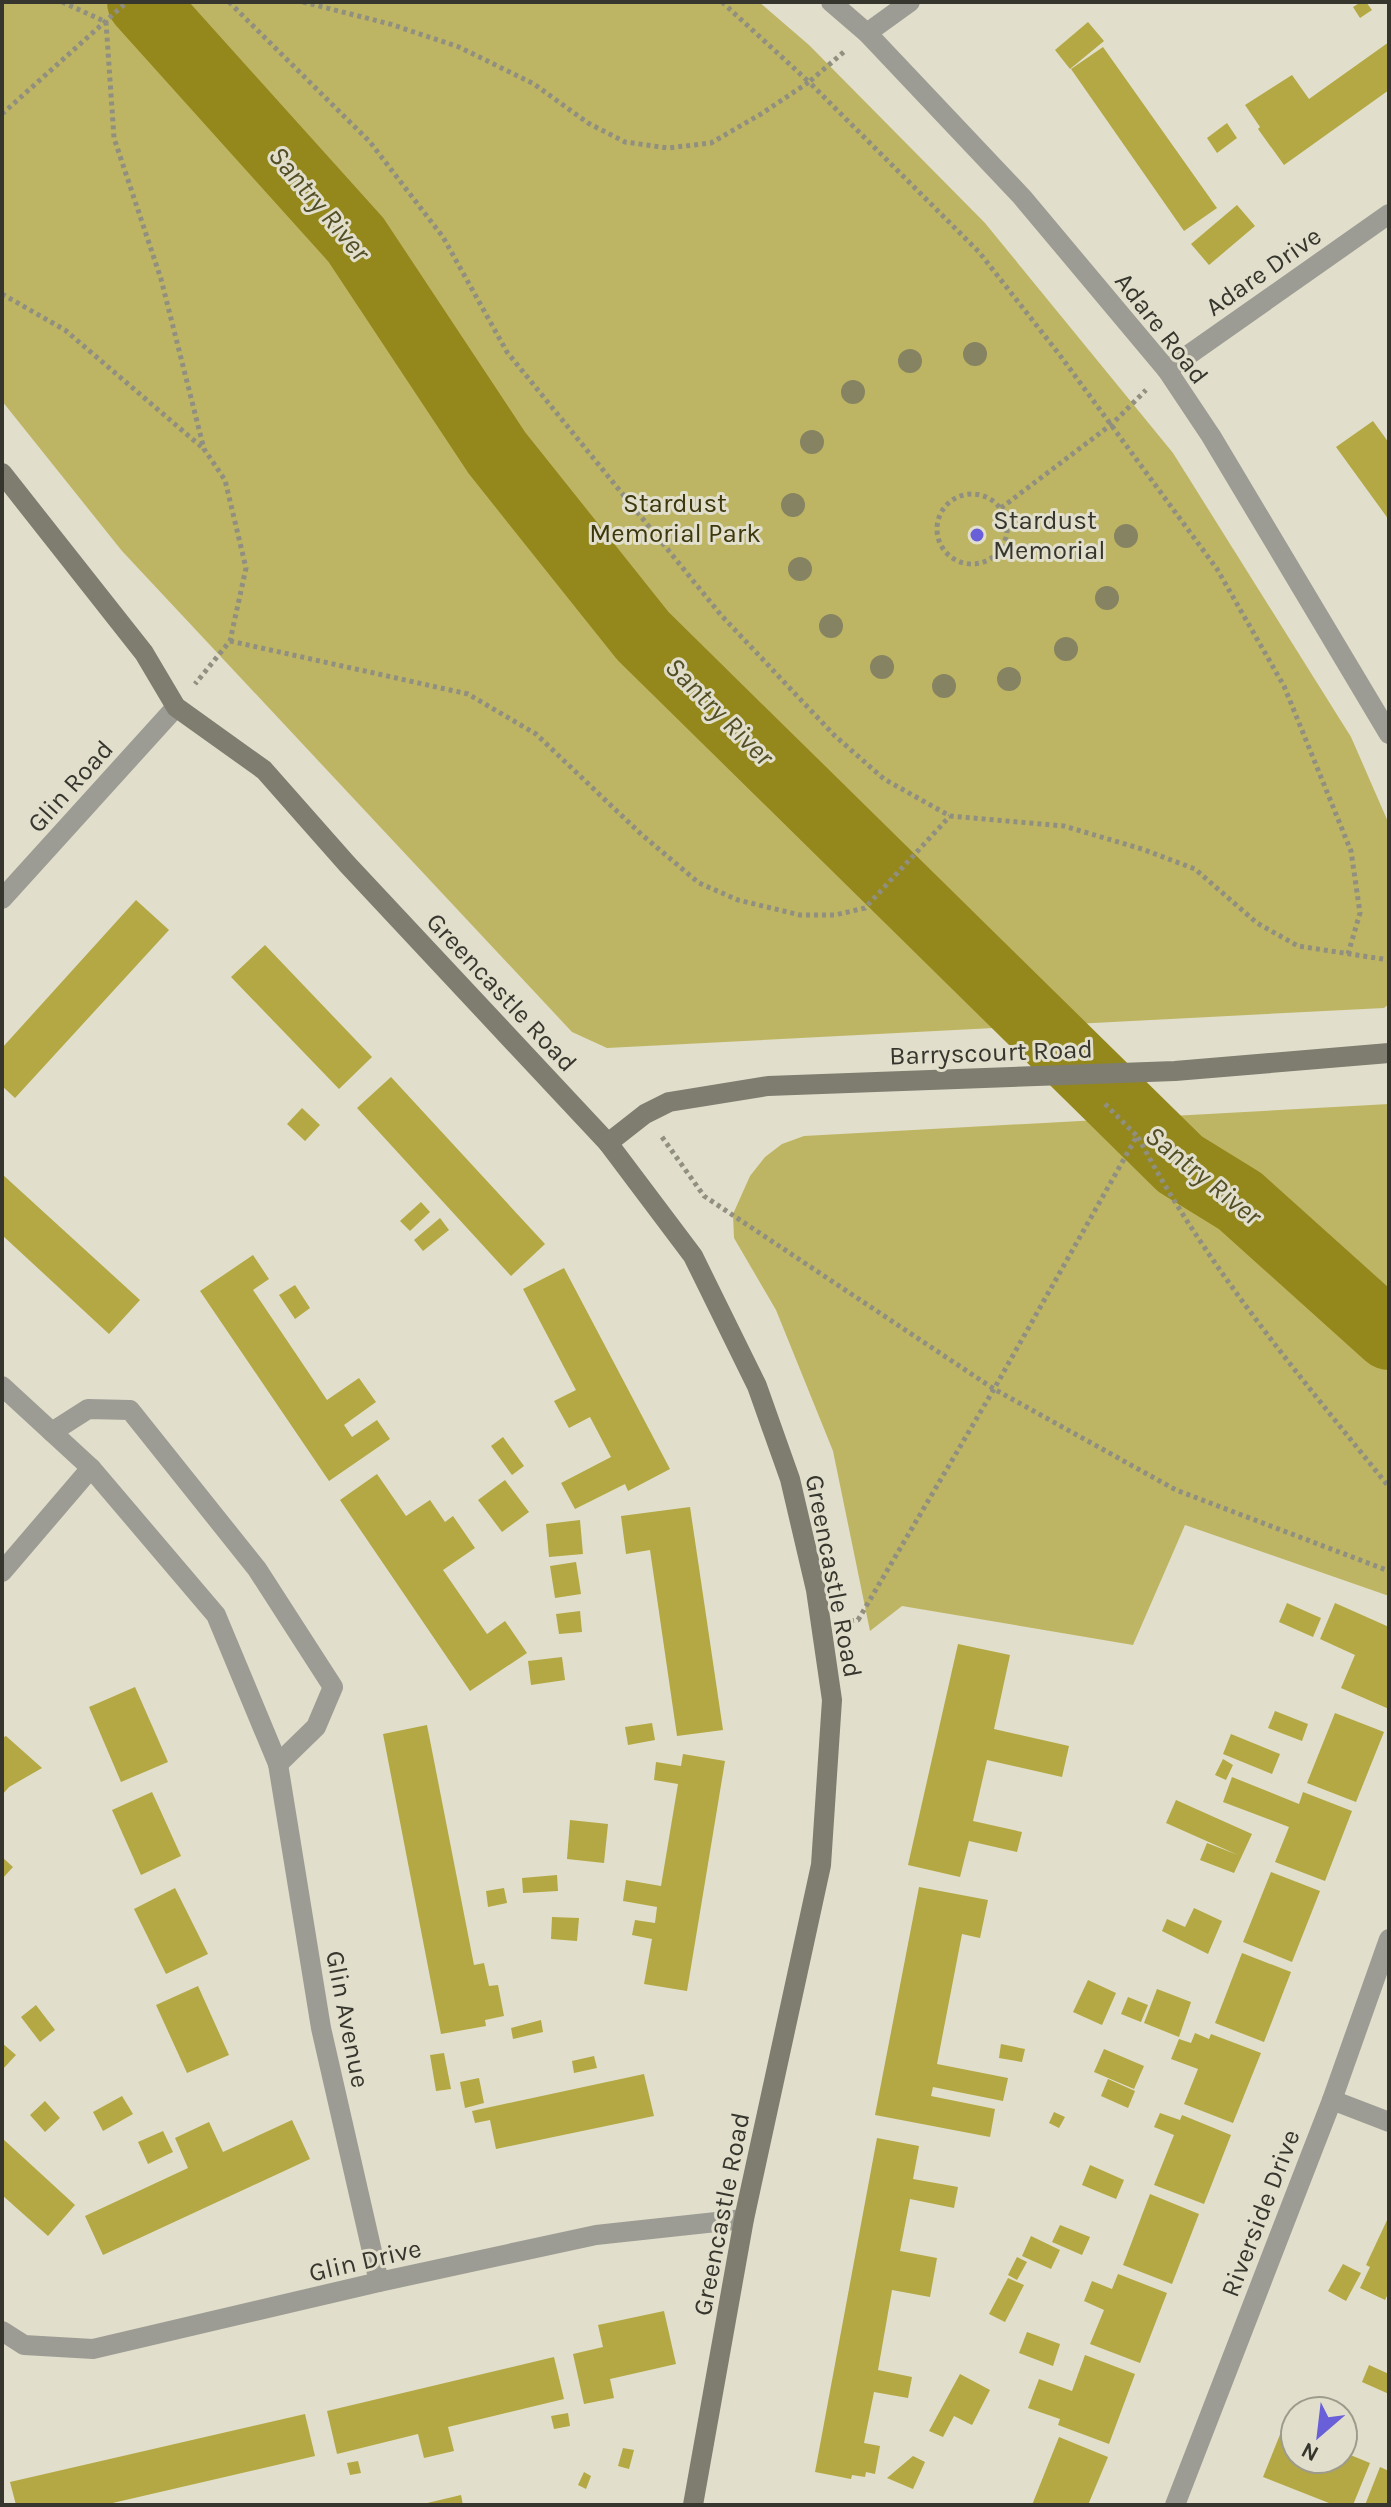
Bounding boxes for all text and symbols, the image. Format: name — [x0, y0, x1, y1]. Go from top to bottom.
water label: Santry River — [262, 139, 378, 269]
street label: Adare Drive — [1199, 220, 1327, 323]
street label: Adare Road — [1108, 266, 1215, 390]
park label: Stardust Memorial Park — [589, 488, 761, 549]
place label: Stardust Memorial — [993, 505, 1106, 566]
marker: Stardust Memorial — [968, 526, 986, 544]
water label: Santry River — [658, 650, 782, 774]
street label: Glin Road — [21, 734, 120, 839]
street label: Greencastle Road — [420, 906, 583, 1078]
street label: Barryscourt Road — [889, 1033, 1093, 1072]
water label: Santry River — [1139, 1118, 1270, 1233]
street label: Greencastle Road — [799, 1472, 868, 1680]
street label: Glin Avenue — [319, 1948, 376, 2090]
street label: Greencastle Road — [687, 2110, 756, 2318]
street label: Riverside Drive — [1214, 2125, 1307, 2301]
street label: Glin Drive — [306, 2233, 424, 2288]
north arrow — [1279, 2395, 1359, 2475]
text: N — [1297, 2437, 1323, 2467]

